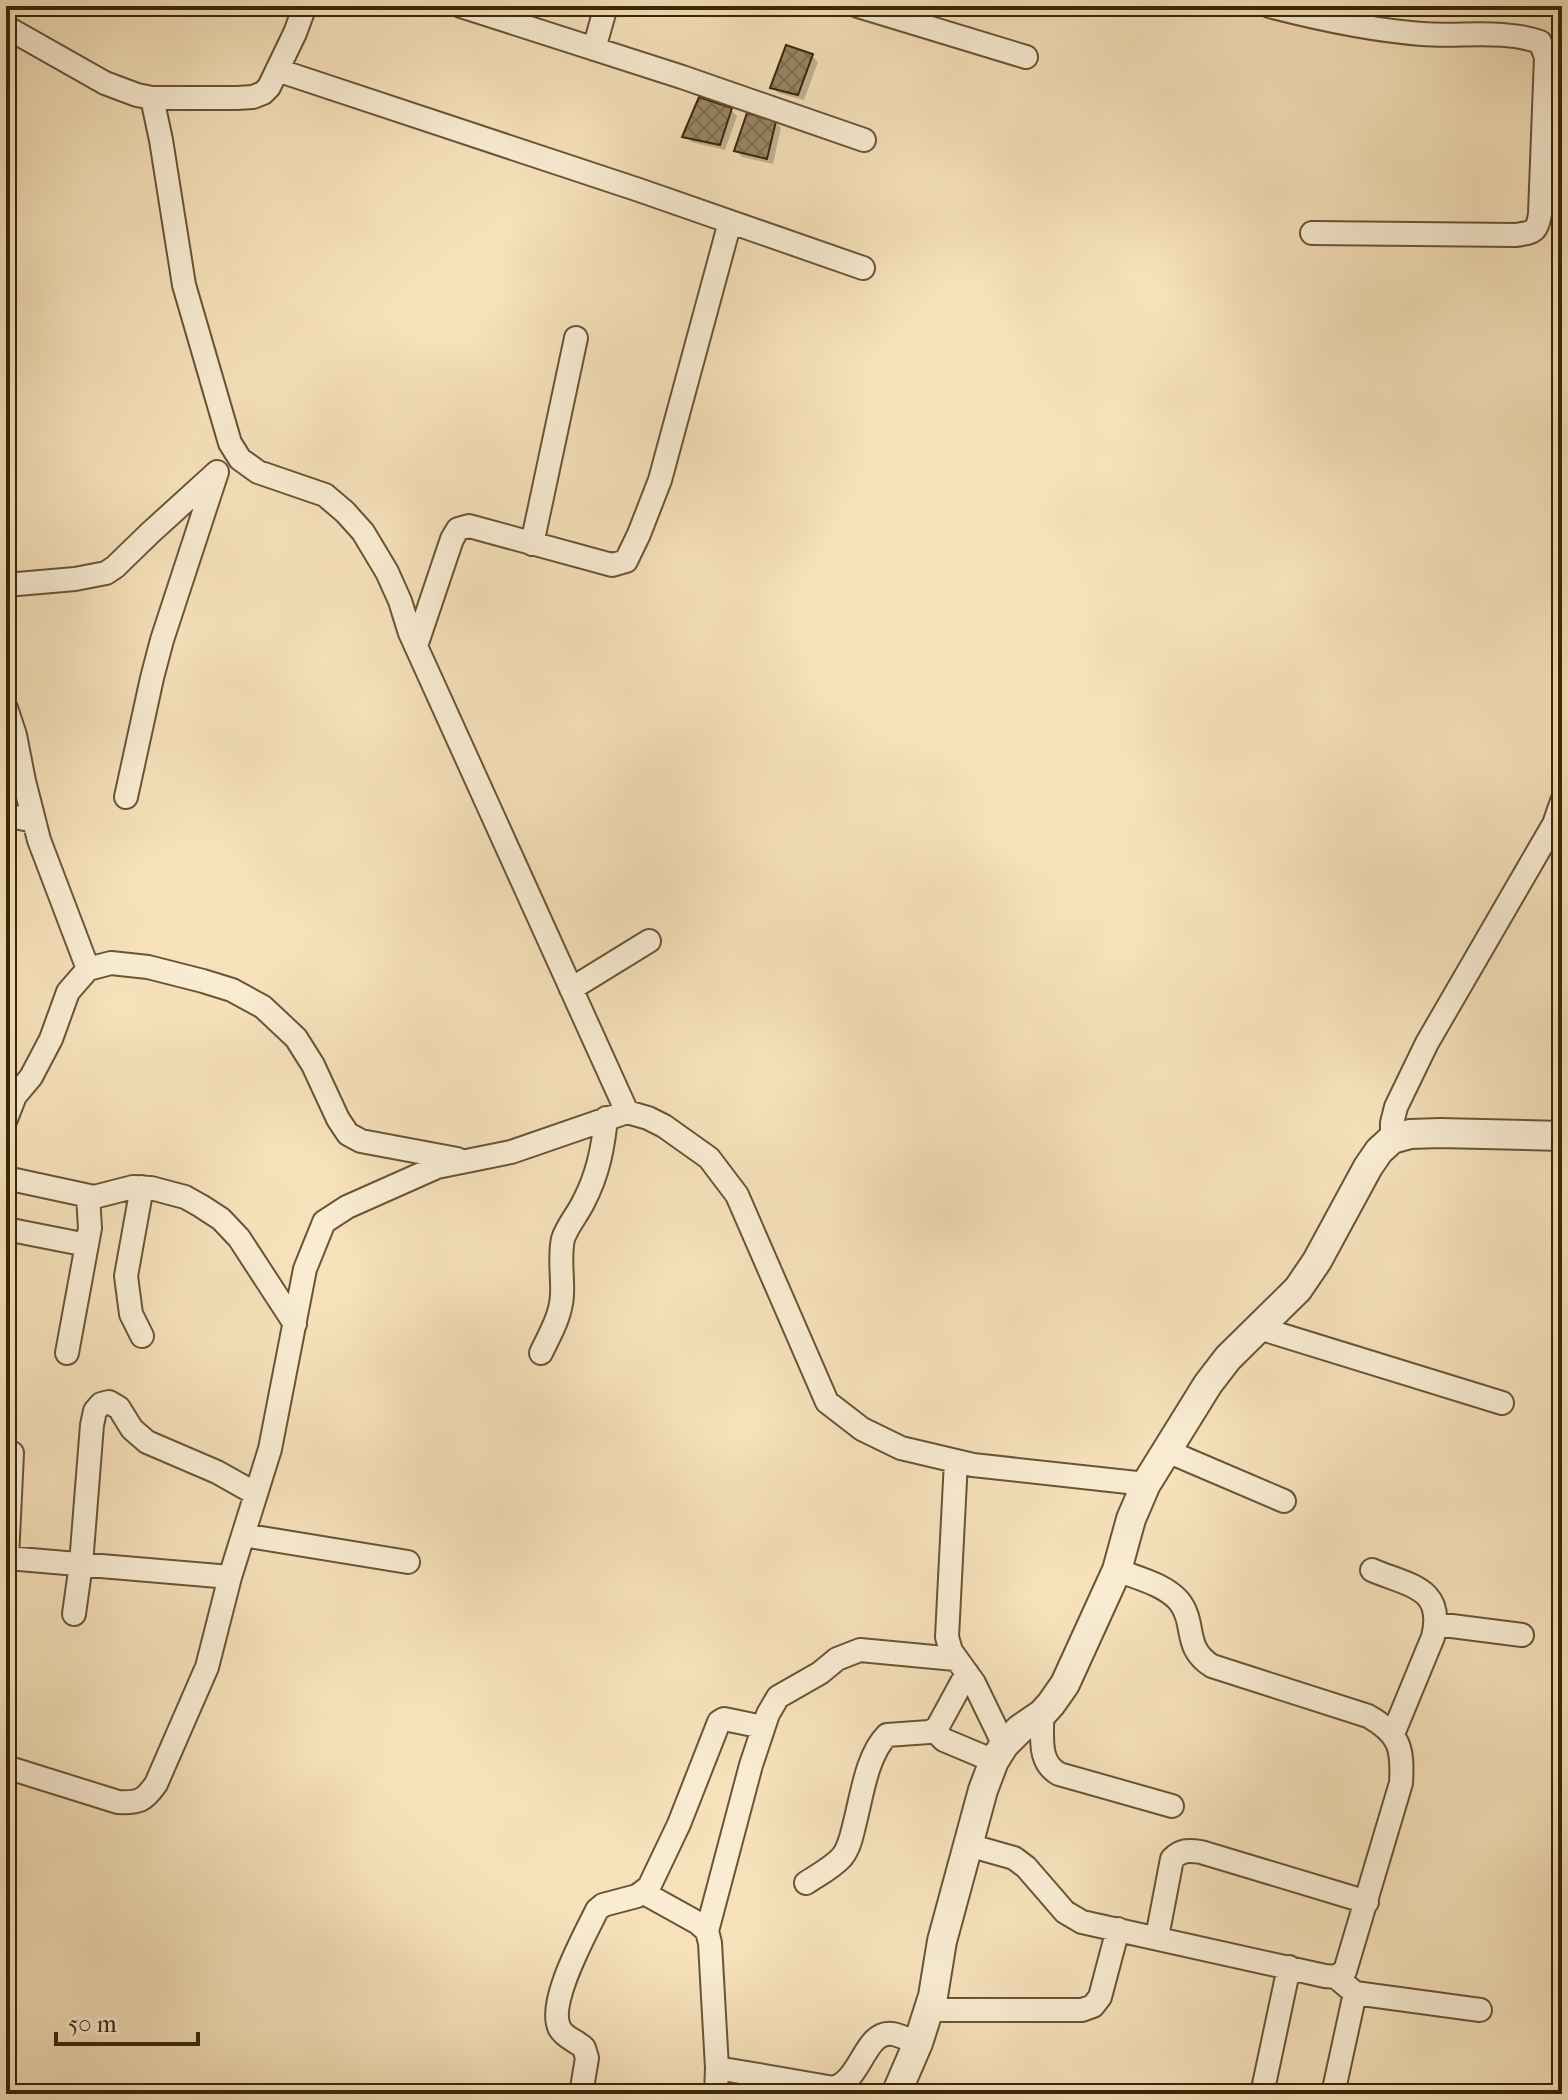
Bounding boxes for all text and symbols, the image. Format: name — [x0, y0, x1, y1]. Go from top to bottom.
scale bar — [56, 1996, 198, 2046]
text: 50 m — [68, 2010, 117, 2038]

